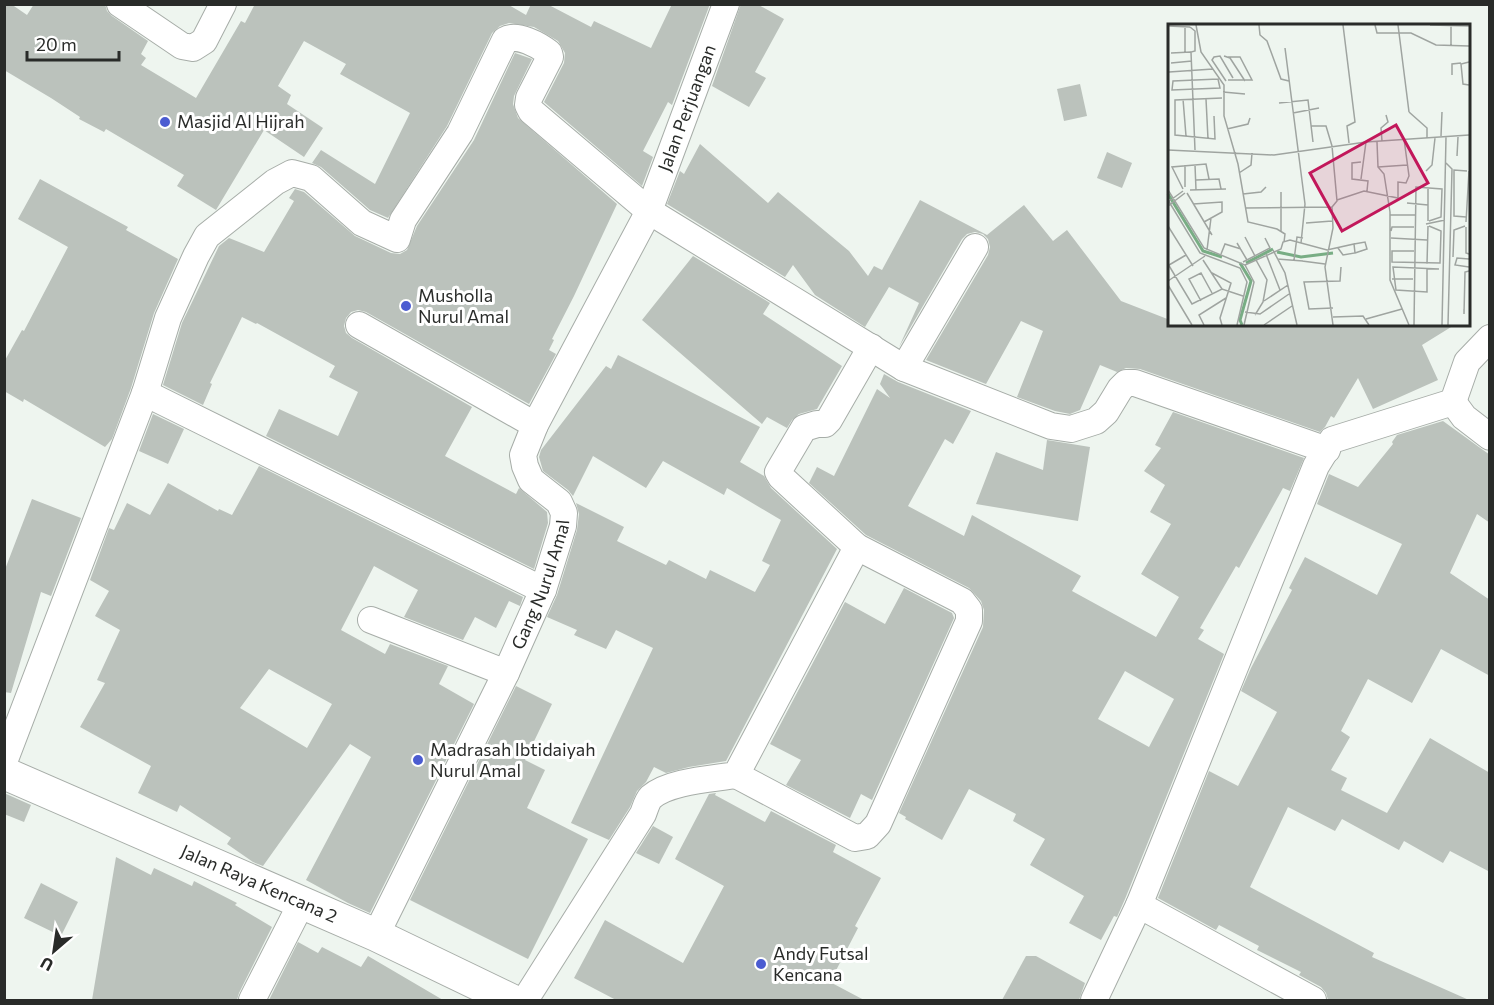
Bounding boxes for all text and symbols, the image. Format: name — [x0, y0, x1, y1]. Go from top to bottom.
scale bar — [27, 24, 118, 62]
inset map — [1168, 24, 1470, 326]
text: 20 m — [36, 33, 77, 55]
street label: Jalan Perjuangan — [653, 41, 720, 174]
place label: Masjid Al Hijrah — [177, 110, 305, 132]
marker: Masjid Al Hijrah — [158, 115, 172, 129]
place label: Musholla Nurul Amal — [418, 284, 509, 327]
marker: Musholla Nurul Amal — [399, 299, 413, 313]
street label: Gang Nurul Amal — [506, 519, 573, 653]
place label: Madrasah Ibtidaiyah Nurul Amal — [430, 738, 596, 781]
marker: Madrasah Ibtidaiyah Nurul Amal — [411, 753, 425, 767]
street label: Jalan Raya Kencana 2 — [178, 839, 341, 927]
north arrow — [24, 921, 84, 981]
place label: Andy Futsal Kencana — [773, 942, 869, 985]
text: U — [37, 953, 56, 976]
marker: Andy Futsal Kencana — [754, 957, 768, 971]

